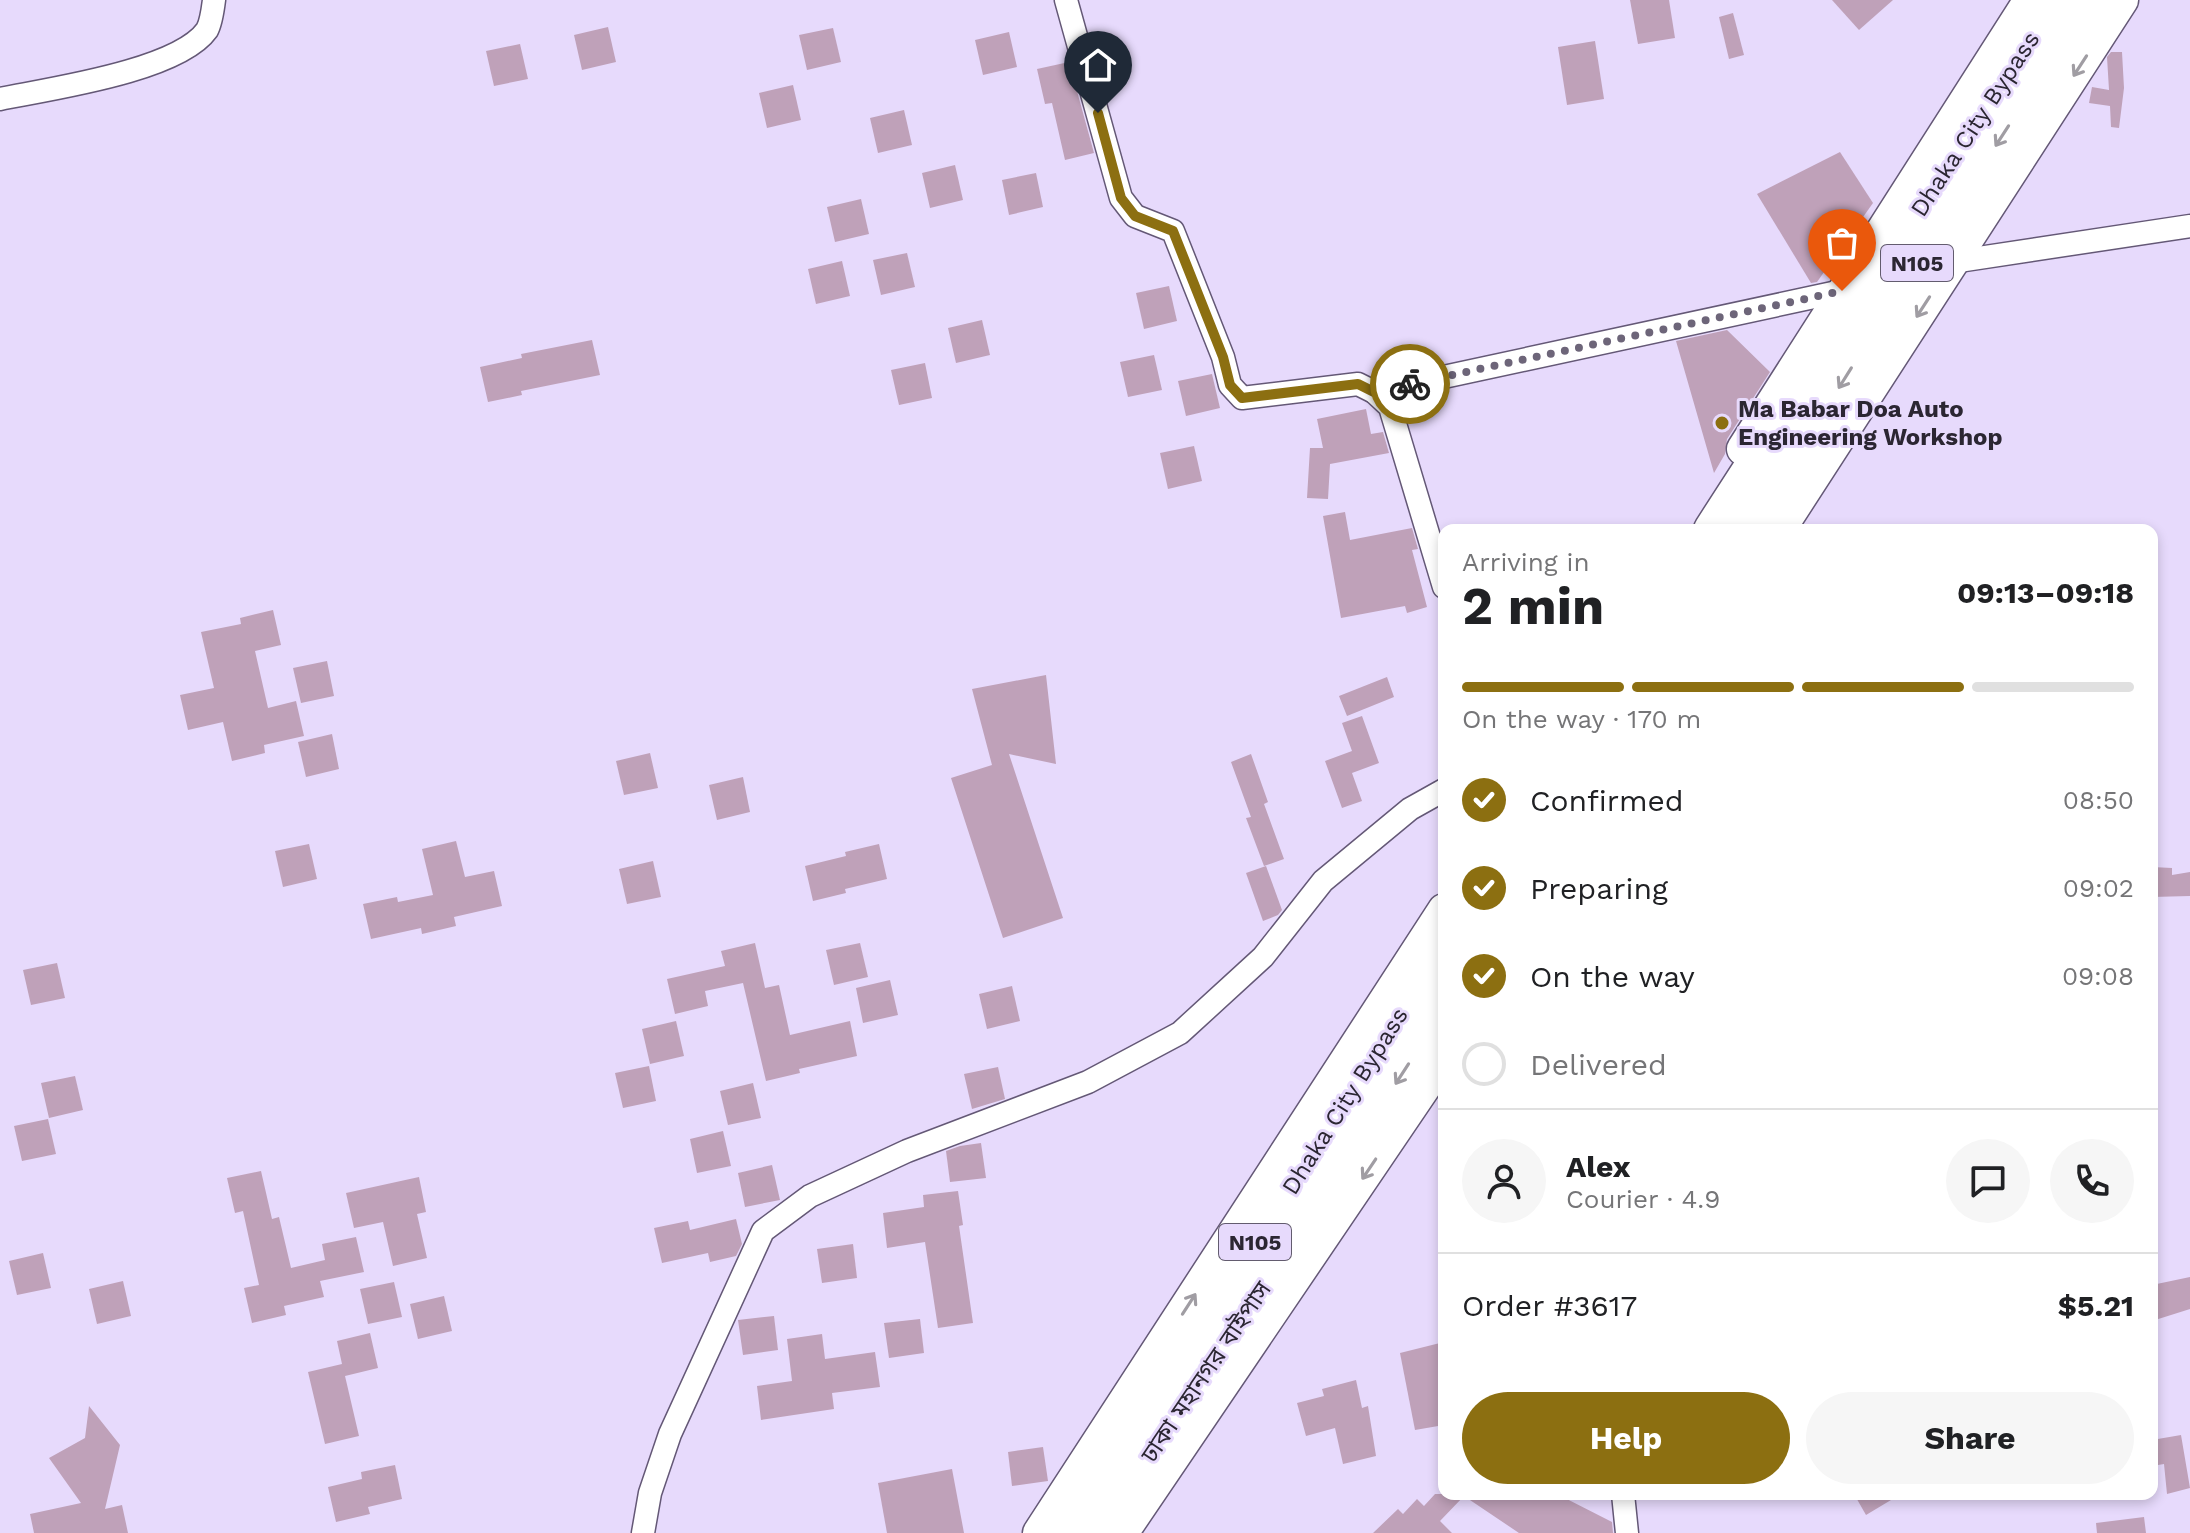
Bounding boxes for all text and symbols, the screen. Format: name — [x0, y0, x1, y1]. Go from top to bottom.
street label: Dhaka City Bypass — [1905, 26, 2045, 222]
pin — [1064, 31, 1132, 113]
icon: home — [1076, 43, 1120, 87]
one-way arrow — [2071, 54, 2088, 76]
one-way arrow — [1994, 125, 2011, 147]
pin — [1808, 209, 1876, 291]
icon: bag — [1820, 221, 1864, 265]
road number: N105 — [1881, 245, 1953, 281]
one-way arrow — [1915, 296, 1932, 318]
courier — [1370, 344, 1450, 424]
icon: bike — [1388, 362, 1432, 406]
one-way arrow — [1836, 366, 1853, 388]
place label: Ma Babar Doa Auto Engineering Workshop — [1738, 395, 2002, 451]
marker: Ma Babar Doa Auto Engineering Workshop — [1713, 414, 1731, 432]
text: Arriving in — [1462, 547, 1590, 577]
text: 09:13–09:18 — [1957, 575, 2134, 610]
text: 2 min — [1462, 576, 1604, 637]
text: On the way · 170 m — [1462, 704, 1701, 734]
icon: check — [1462, 778, 1506, 822]
text: Confirmed — [1530, 783, 1684, 818]
text: 08:50 — [2063, 785, 2134, 815]
icon: check — [1462, 866, 1506, 910]
text: Preparing — [1530, 871, 1668, 906]
text: 09:02 — [2063, 873, 2134, 903]
icon: check — [1462, 954, 1506, 998]
text: On the way — [1530, 959, 1695, 994]
text: 09:08 — [2062, 961, 2134, 991]
street label: Dhaka City Bypass — [1276, 1002, 1414, 1200]
text: Delivered — [1530, 1047, 1667, 1082]
one-way arrow — [1393, 1063, 1410, 1085]
button: person — [1462, 1139, 1546, 1223]
button: chat — [1946, 1139, 2030, 1223]
button: phone — [2050, 1139, 2134, 1223]
text: Alex — [1566, 1149, 1630, 1184]
one-way arrow — [1361, 1157, 1377, 1180]
text: Courier · 4.9 — [1566, 1184, 1720, 1214]
road number: N105 — [1219, 1224, 1291, 1260]
street label: ঢাকা মহানগর বাইপাস — [1135, 1276, 1277, 1468]
text: Order #3617 — [1462, 1288, 1637, 1323]
text: $5.21 — [2058, 1288, 2134, 1323]
one-way arrow — [1181, 1293, 1197, 1315]
button: Help — [1462, 1392, 1790, 1484]
button: Share — [1806, 1392, 2134, 1484]

